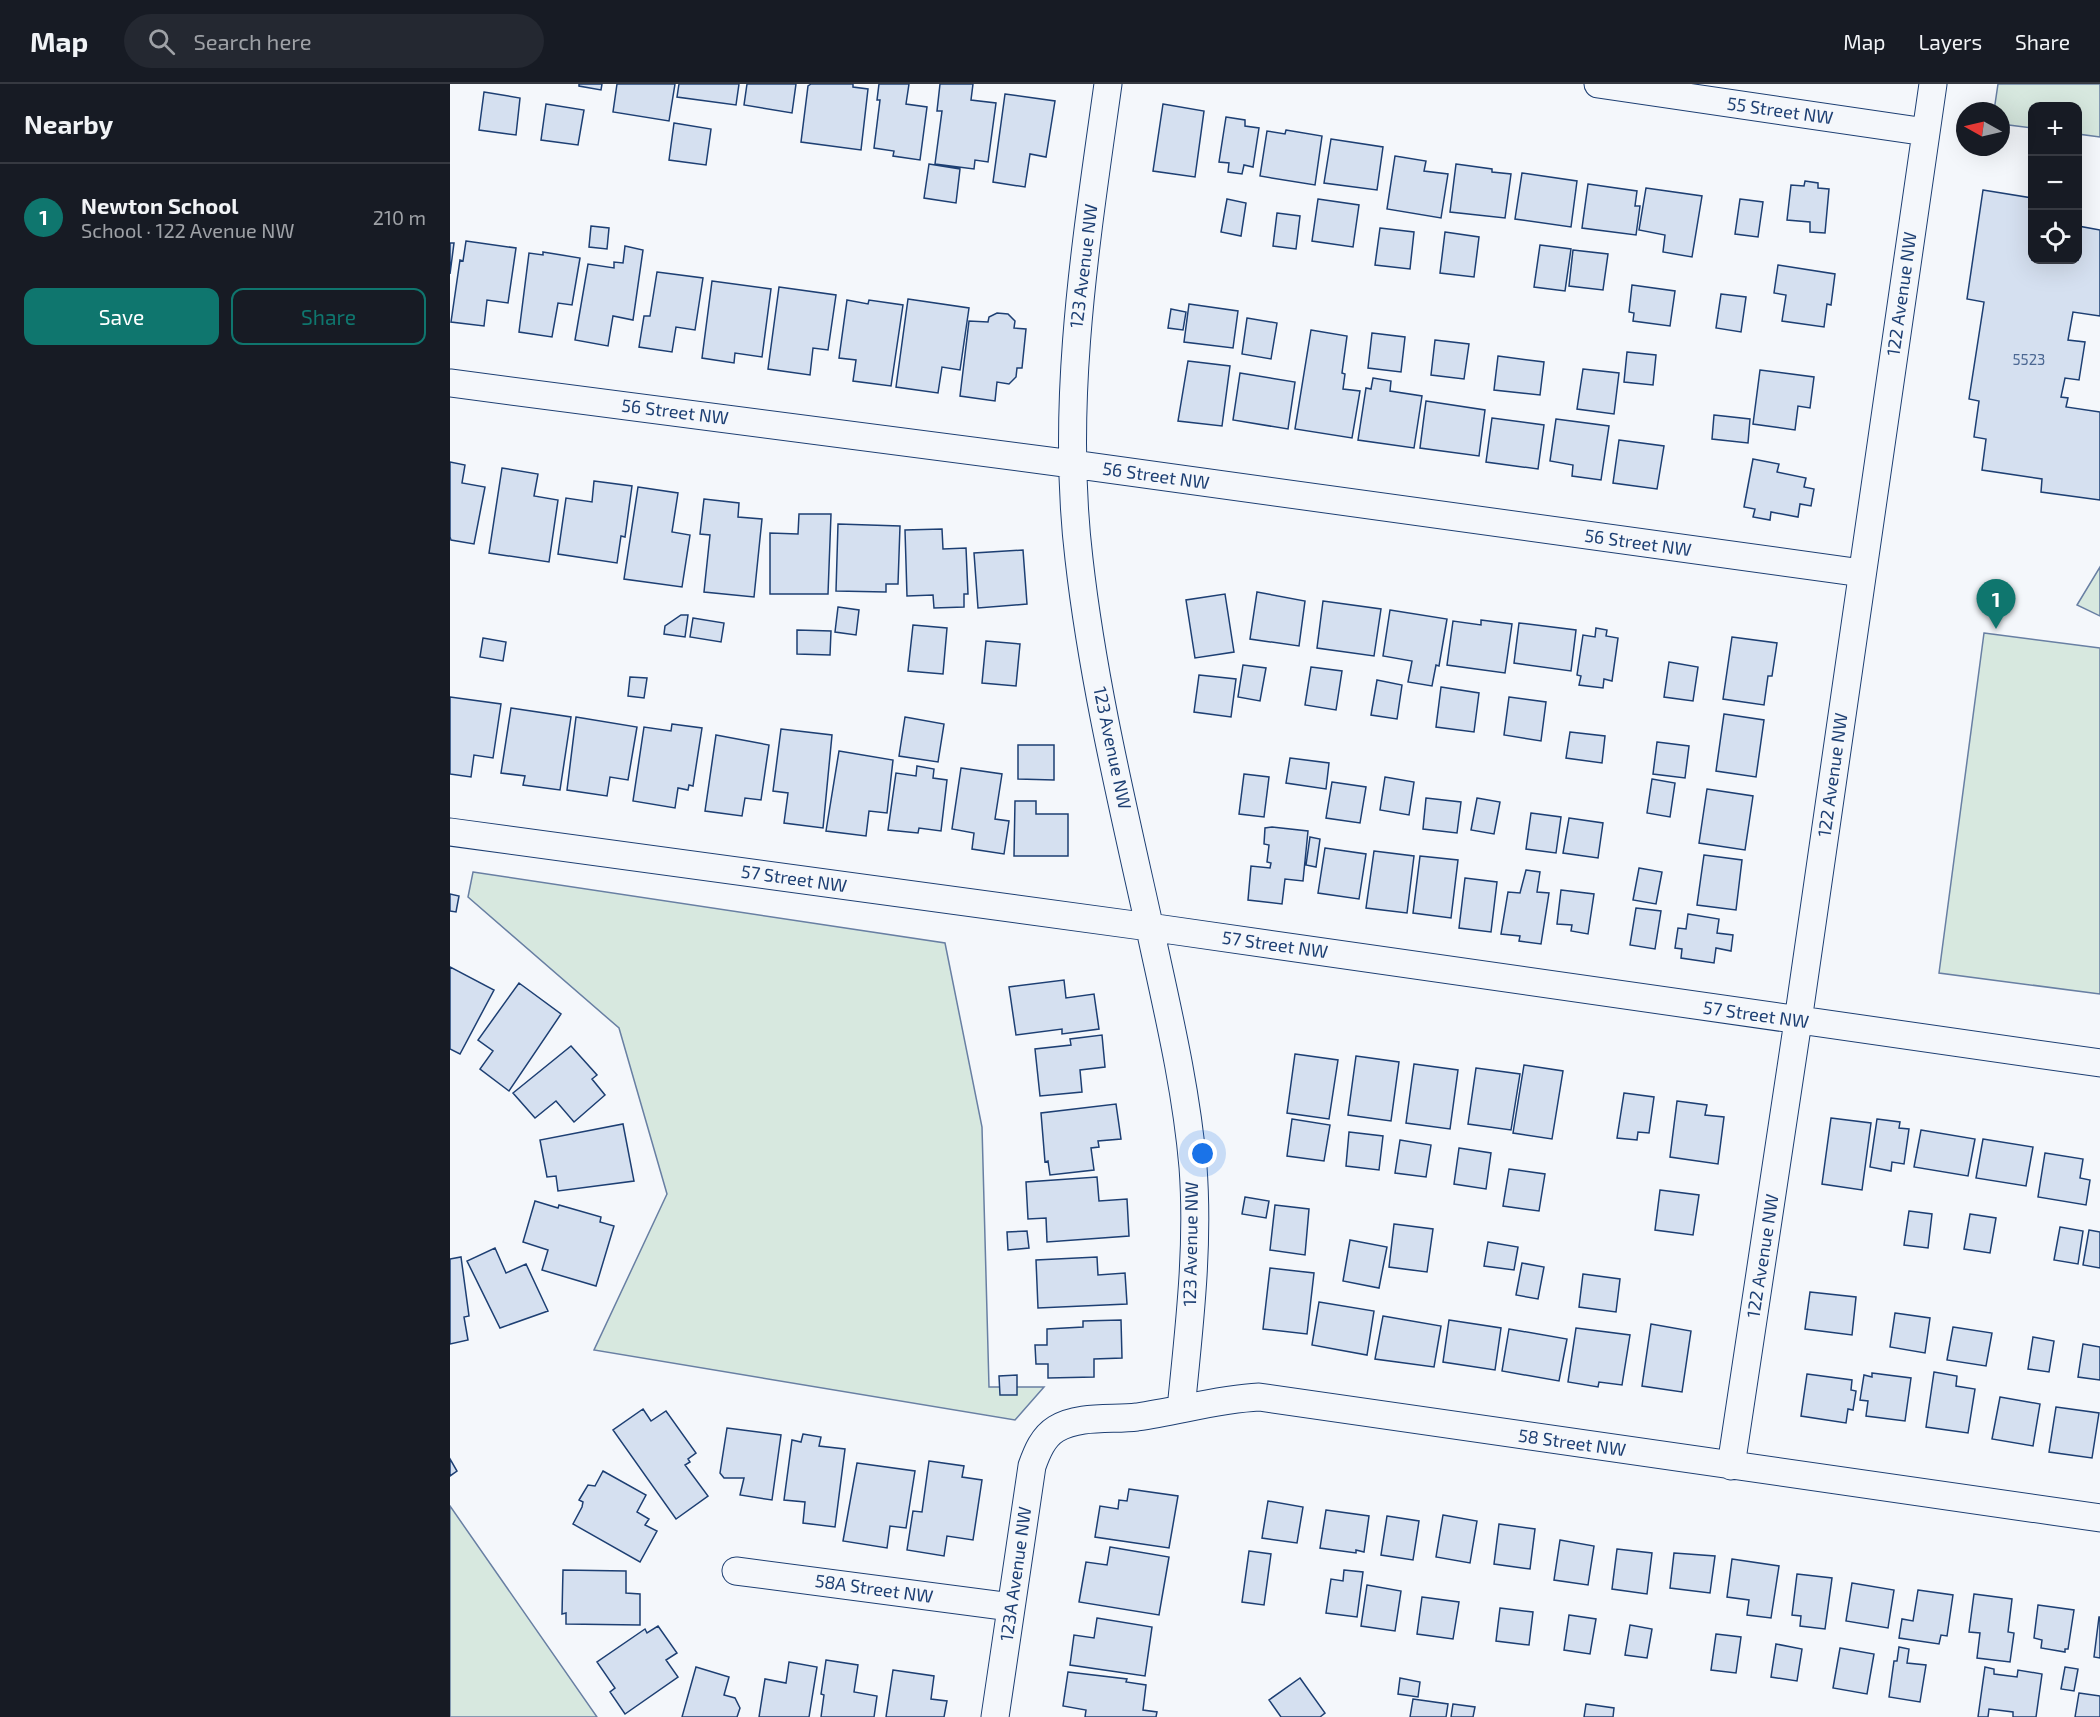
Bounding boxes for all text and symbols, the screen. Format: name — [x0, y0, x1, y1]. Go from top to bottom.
search box — [124, 14, 544, 68]
text: Map — [30, 24, 88, 58]
icon: search — [145, 25, 178, 58]
text: Search here — [193, 28, 312, 54]
text: Map — [1843, 29, 1885, 54]
text: Layers — [1918, 29, 1982, 54]
text: Share — [2015, 29, 2070, 54]
street label: 55 Street NW — [1726, 92, 1835, 128]
north arrow — [1956, 102, 2010, 156]
map controls — [2028, 102, 2082, 264]
button: + — [2028, 102, 2082, 156]
text: Nearby — [24, 108, 113, 139]
button: − — [2028, 156, 2082, 210]
text: Newton School — [81, 192, 238, 218]
street label: 123 Avenue NW — [1064, 203, 1102, 329]
text: 1 — [39, 205, 48, 229]
text: 210 m — [373, 205, 426, 229]
button: locate — [2028, 210, 2082, 264]
text: School · 122 Avenue NW — [81, 218, 294, 242]
street label: 122 Avenue NW — [1881, 230, 1921, 357]
button: Save — [24, 288, 219, 345]
button: Share — [231, 288, 426, 345]
house number: 5523 — [2013, 350, 2045, 368]
street label: 56 Street NW — [620, 394, 730, 428]
street label: 56 Street NW — [1101, 457, 1211, 493]
street label: 56 Street NW — [1583, 524, 1693, 560]
pin: 1 — [1976, 580, 2016, 629]
street label: 123 Avenue NW — [1089, 684, 1137, 811]
street label: 122 Avenue NW — [1812, 711, 1852, 838]
street label: 57 Street NW — [740, 860, 848, 896]
street label: 57 Street NW — [1221, 926, 1329, 962]
street label: 57 Street NW — [1702, 996, 1810, 1032]
your location — [1188, 1139, 1217, 1168]
street label: 123 Avenue NW — [1178, 1181, 1202, 1307]
street label: 122 Avenue NW — [1741, 1192, 1783, 1319]
street label: 58 Street NW — [1517, 1424, 1627, 1460]
street label: 123A Avenue NW — [995, 1505, 1035, 1643]
street label: 58A Street NW — [814, 1569, 935, 1607]

